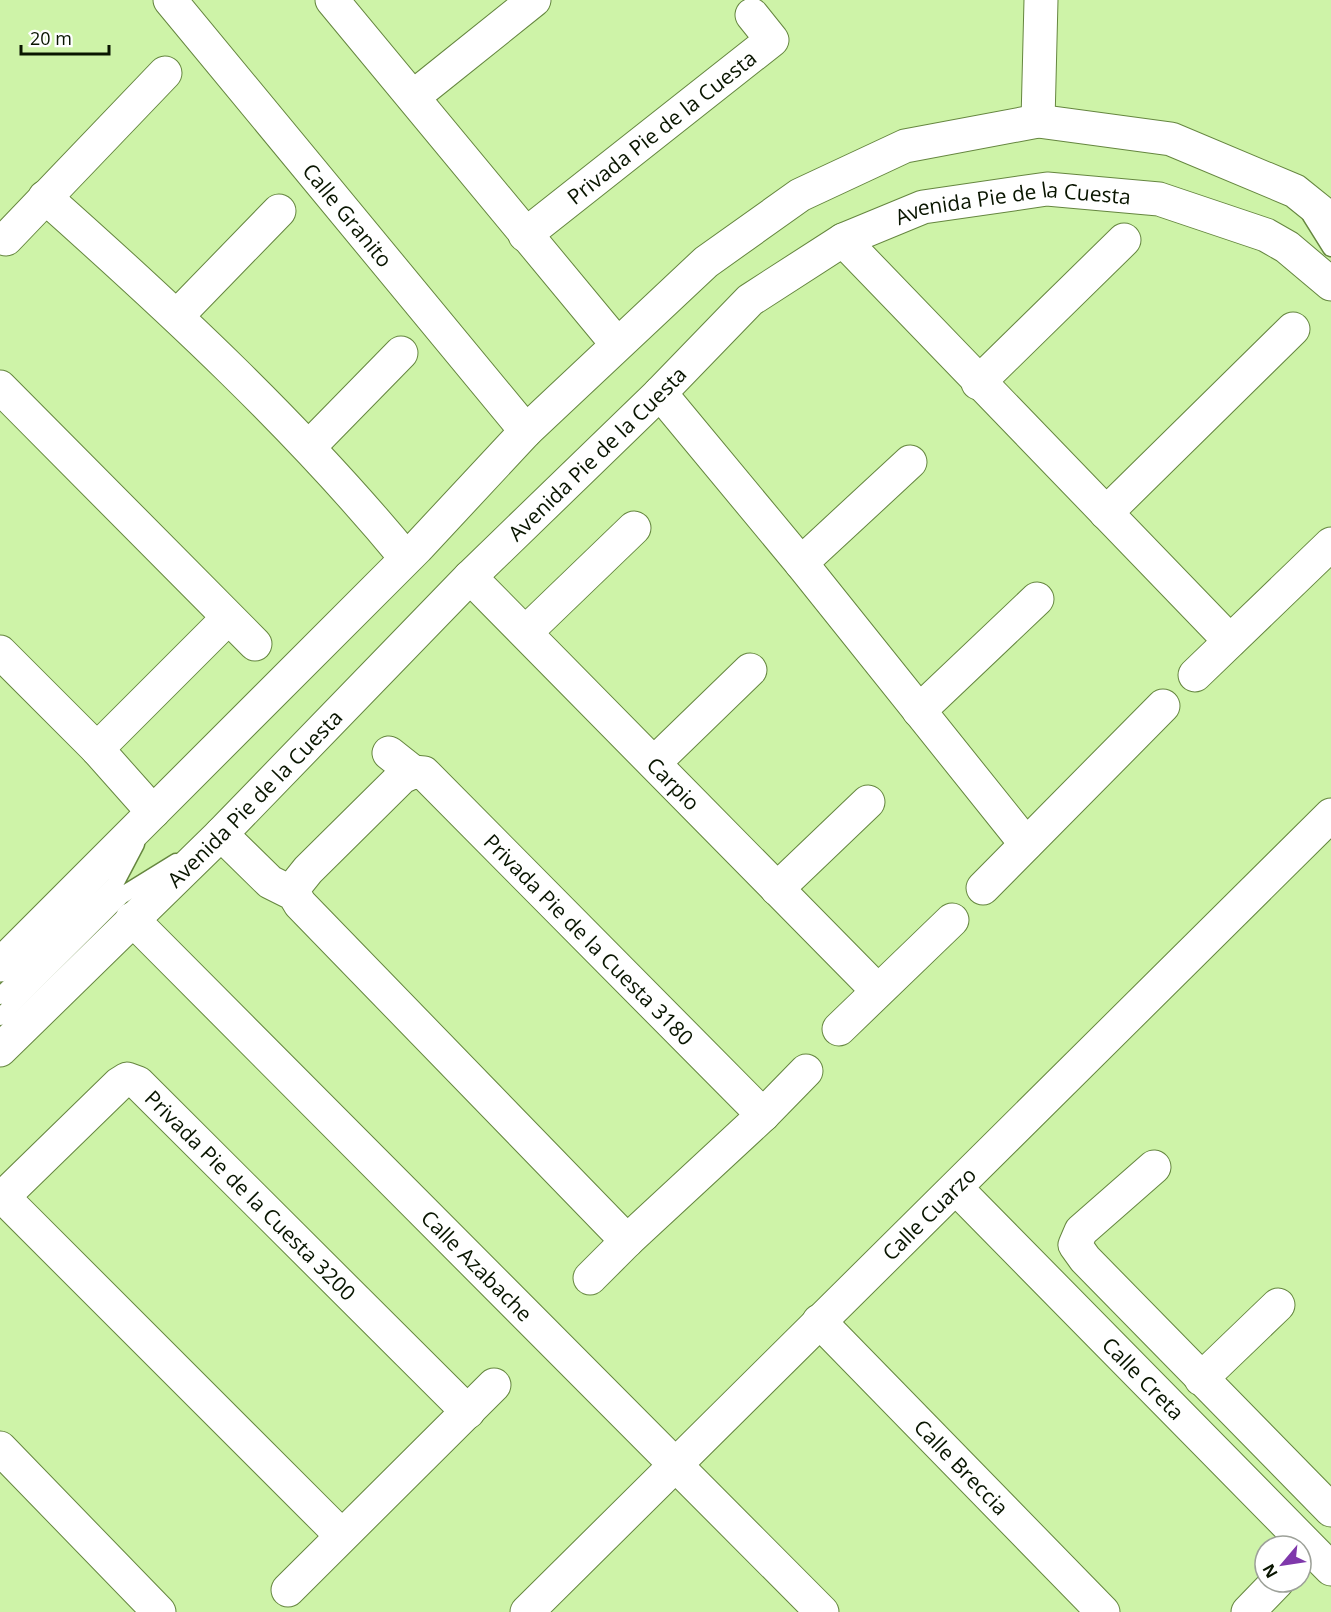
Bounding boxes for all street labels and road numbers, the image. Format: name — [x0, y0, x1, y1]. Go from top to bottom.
street label: Privada Pie de la Cuesta — [561, 44, 762, 211]
street label: Calle Granito — [297, 157, 399, 273]
street label: Avenida Pie de la Cuesta — [891, 175, 1132, 231]
street label: Avenida Pie de la Cuesta — [502, 360, 692, 547]
street label: Avenida Pie de la Cuesta — [161, 703, 348, 893]
street label: Carpio — [641, 751, 706, 816]
street label: Privada Pie de la Cuesta 3180 — [478, 828, 700, 1051]
street label: Privada Pie de la Cuesta 3200 — [139, 1084, 362, 1306]
street label: Calle Cuarzo — [876, 1161, 982, 1266]
street label: Calle Azabache — [415, 1204, 539, 1327]
street label: Calle Creta — [1096, 1331, 1190, 1426]
street label: Calle Breccia — [908, 1413, 1015, 1521]

